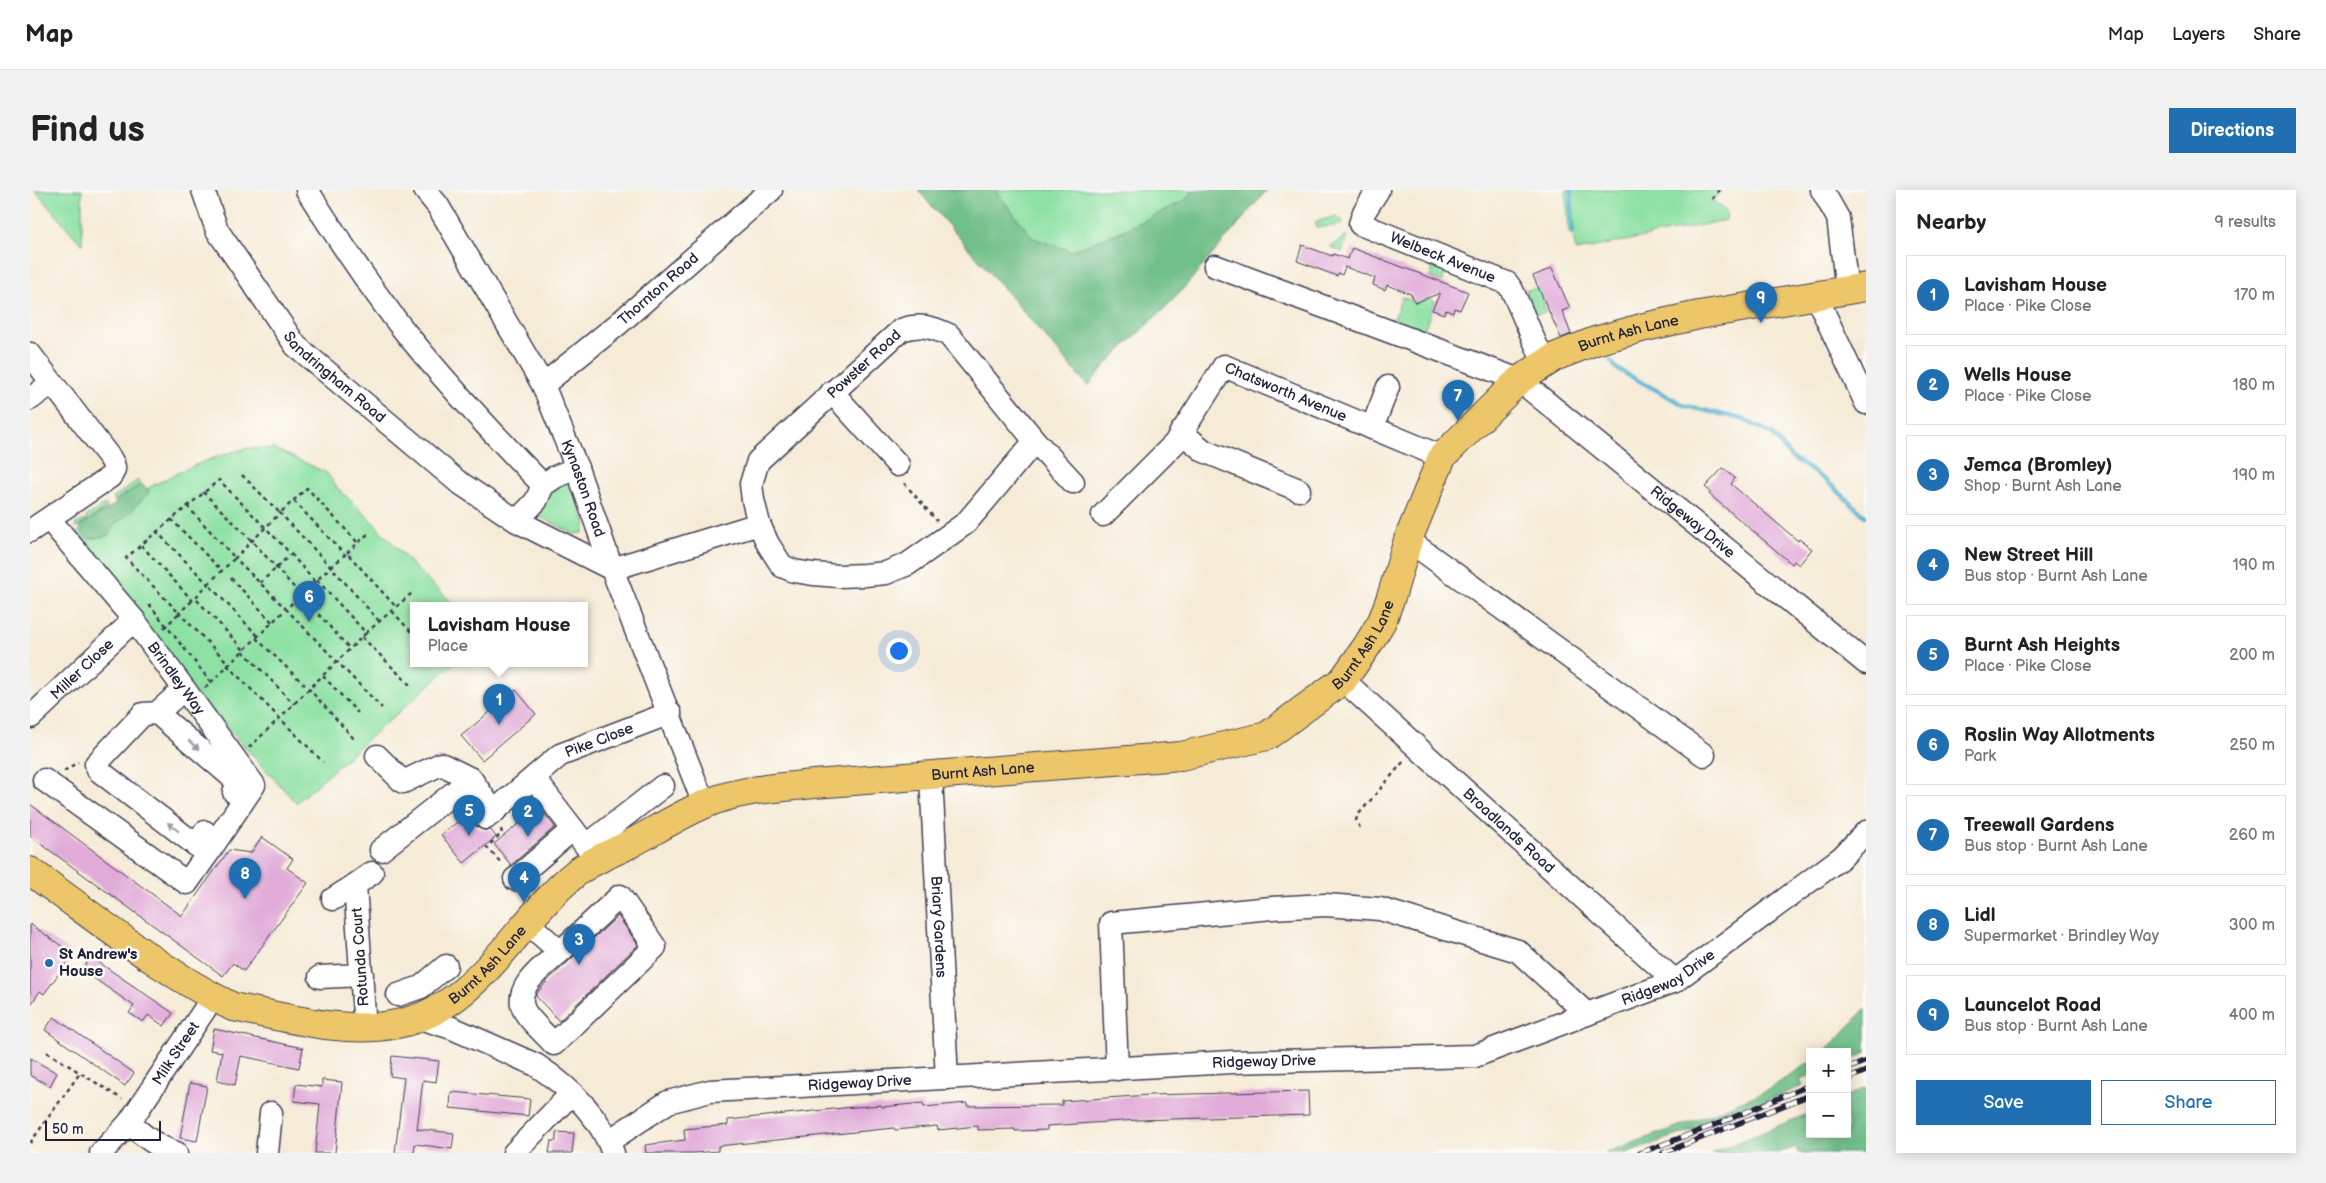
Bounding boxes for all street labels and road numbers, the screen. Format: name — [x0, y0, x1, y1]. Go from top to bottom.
street label: Welbeck Avenue — [1387, 228, 1498, 287]
street label: Thornton Road — [614, 249, 703, 330]
street label: Burnt Ash Lane — [1575, 311, 1681, 357]
street label: Powster Road — [823, 326, 905, 403]
street label: Sandringham Road — [279, 328, 389, 427]
street label: Chatsworth Avenue — [1222, 358, 1350, 426]
street label: Kynaston Road — [556, 437, 609, 540]
street label: Ridgeway Drive — [1646, 482, 1739, 562]
street label: Burnt Ash Lane — [1329, 598, 1399, 695]
street label: Miller Close — [47, 635, 118, 704]
street label: Brindley Way — [143, 638, 209, 719]
street label: Pike Close — [562, 719, 636, 762]
street label: Burnt Ash Lane — [930, 758, 1035, 785]
street label: Broadlands Road — [1459, 784, 1559, 877]
street label: Briary Gardens — [926, 875, 951, 979]
street label: Rotunda Court — [348, 906, 373, 1007]
street label: Burnt Ash Lane — [445, 922, 531, 1009]
street label: Ridgeway Drive — [1619, 945, 1719, 1010]
street label: Milk Street — [148, 1018, 204, 1089]
street label: Ridgeway Drive — [1212, 1051, 1316, 1073]
street label: Ridgeway Drive — [807, 1071, 912, 1096]

